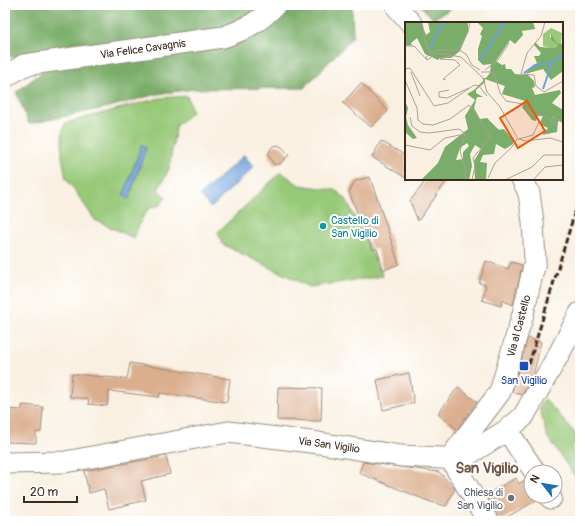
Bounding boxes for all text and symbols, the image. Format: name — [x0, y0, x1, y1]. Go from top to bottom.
inset map — [405, 22, 563, 180]
street label: Via Felice Cavagnis — [99, 37, 187, 61]
place label: Castello di San Vigilio — [331, 214, 379, 240]
marker: Castello di San Vigilio — [318, 221, 328, 231]
street label: Via al Castello — [504, 293, 534, 359]
marker: San Vigilio — [518, 360, 530, 372]
place label: San Vigilio — [501, 374, 547, 387]
street label: Via San Vigilio — [297, 434, 361, 456]
district label: San Vigilio — [455, 459, 519, 478]
north arrow — [523, 464, 563, 504]
text: N — [527, 472, 543, 486]
scale bar — [24, 478, 77, 504]
text: 20 m — [30, 485, 59, 500]
place label: Chiesa di San Vigilio — [457, 486, 503, 512]
marker: Chiesa di San Vigilio — [506, 493, 516, 503]

